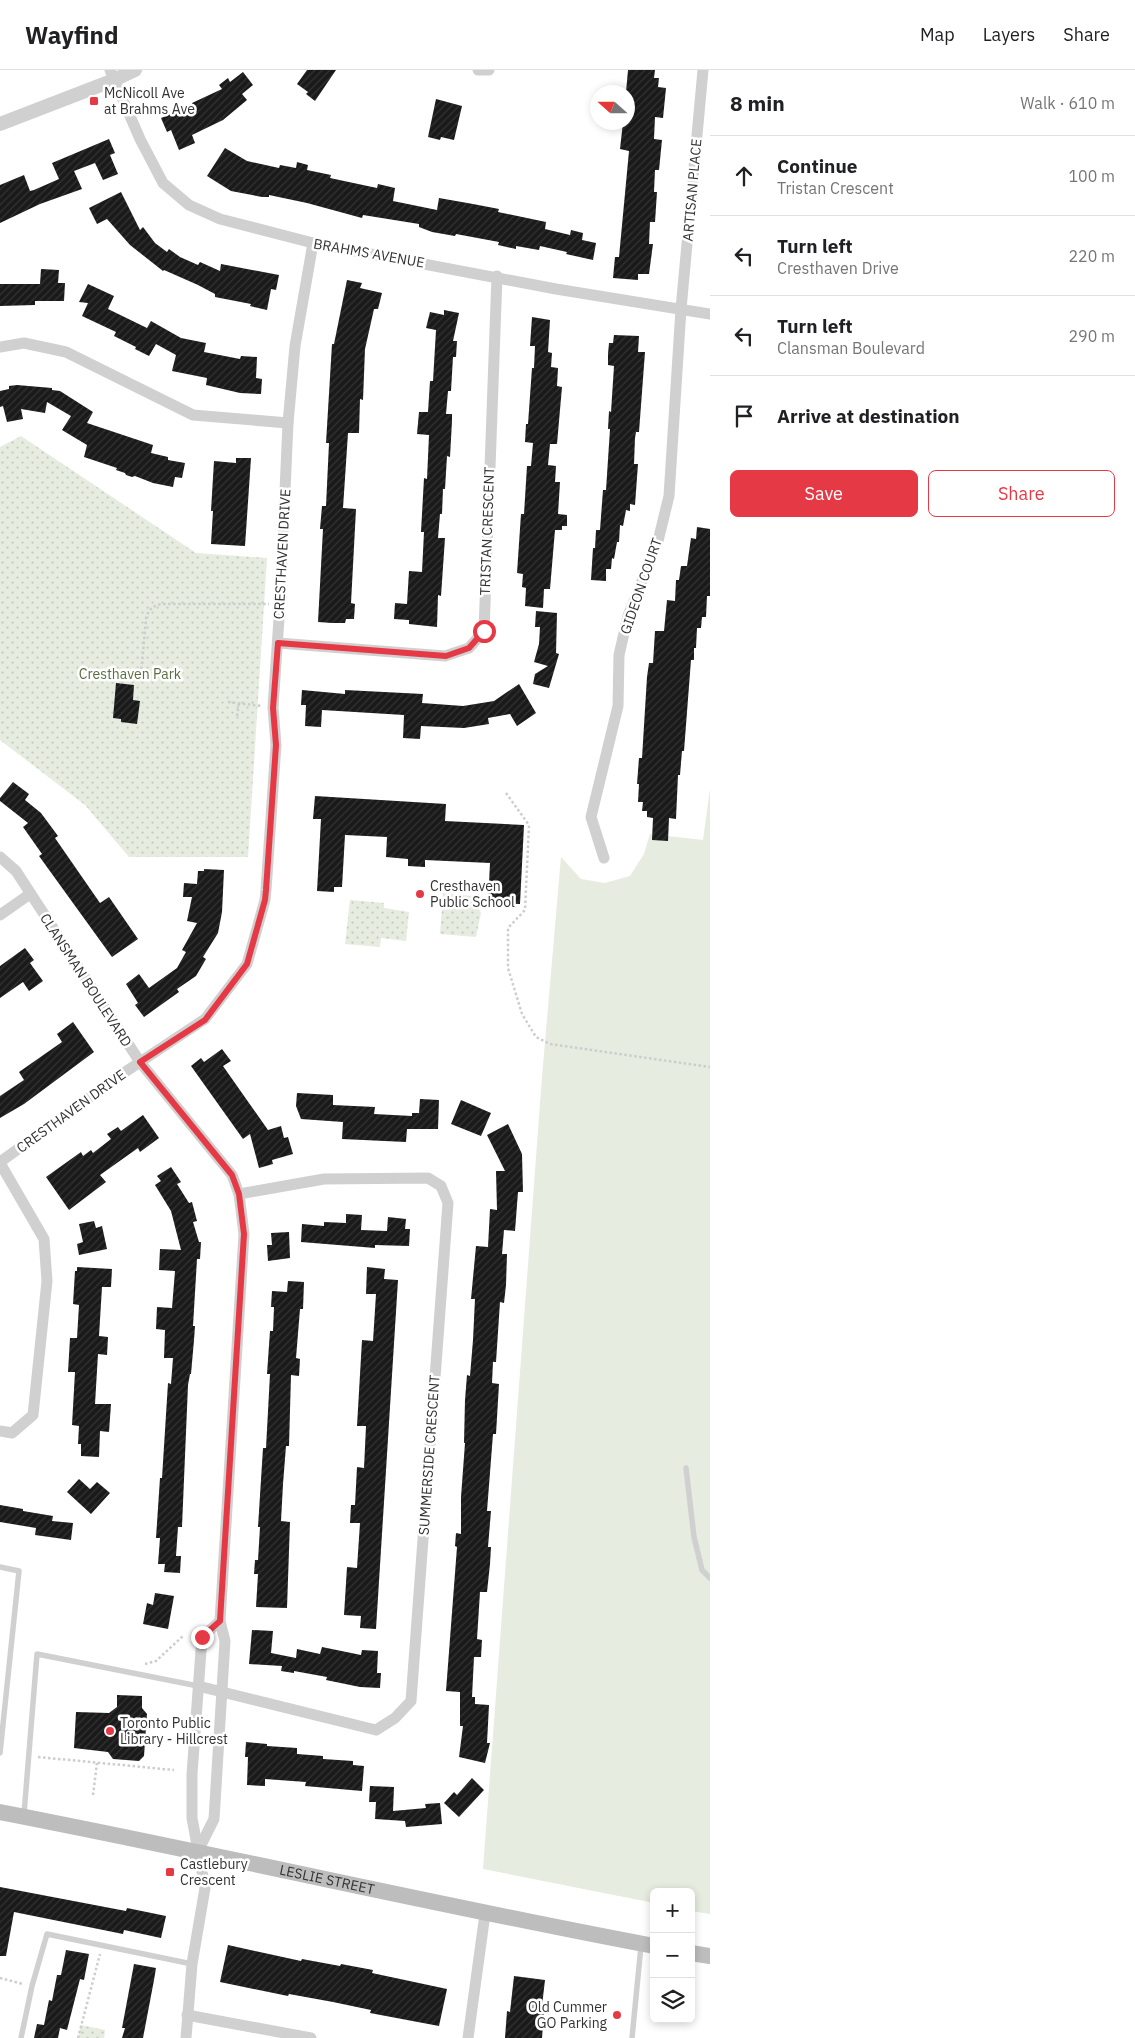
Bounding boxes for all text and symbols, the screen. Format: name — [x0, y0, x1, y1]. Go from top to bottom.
text: Wayfind — [25, 19, 118, 51]
text: Map — [920, 23, 955, 46]
text: Layers — [983, 23, 1035, 46]
text: Share — [1063, 23, 1110, 46]
place label: McNicoll Ave at Brahms Ave — [104, 84, 195, 118]
north arrow — [590, 85, 635, 130]
text: 8 min — [730, 89, 785, 117]
text: Walk · 610 m — [1020, 93, 1115, 113]
marker: McNicoll Ave at Brahms Ave — [88, 95, 100, 107]
street label: ARTISAN PLACE — [679, 138, 705, 242]
text: Continue — [777, 154, 857, 178]
icon: ahead — [730, 162, 758, 190]
text: 100 m — [1068, 166, 1115, 186]
text: Tristan Crescent — [777, 178, 894, 198]
street label: BRAHMS AVENUE — [312, 234, 426, 272]
text: Turn left — [777, 234, 853, 258]
icon: left — [730, 242, 758, 270]
text: 220 m — [1068, 246, 1115, 266]
text: Cresthaven Drive — [777, 258, 899, 278]
text: Turn left — [777, 314, 853, 338]
icon: left — [730, 322, 758, 350]
text: 290 m — [1068, 326, 1115, 346]
text: Clansman Boulevard — [777, 338, 925, 358]
icon: arrive — [730, 402, 758, 430]
text: Arrive at destination — [777, 404, 960, 428]
street label: TRISTAN CRESCENT — [476, 466, 498, 596]
button: Save — [730, 470, 918, 517]
button: Share — [928, 470, 1115, 517]
street label: CRESTHAVEN DRIVE — [270, 488, 294, 620]
street label: GIDEON COURT — [616, 536, 666, 636]
route start — [473, 620, 496, 643]
park label: Cresthaven Park — [79, 665, 182, 683]
place label: Cresthaven Public School — [430, 877, 515, 911]
marker: Cresthaven Public School — [414, 888, 426, 900]
street label: CLANSMAN BOULEVARD — [36, 910, 136, 1050]
street label: CRESTHAVEN DRIVE — [13, 1065, 129, 1157]
street label: SUMMERSIDE CRESCENT — [414, 1374, 444, 1536]
route end — [191, 1626, 214, 1649]
place label: Toronto Public Library - Hillcrest — [120, 1714, 228, 1748]
marker: Toronto Public Library - Hillcrest — [104, 1725, 116, 1737]
place label: Castlebury Crescent — [180, 1855, 248, 1889]
street label: LESLIE STREET — [278, 1861, 376, 1898]
marker: Castlebury Crescent — [164, 1866, 176, 1878]
map controls — [650, 1888, 695, 2023]
button: + — [650, 1888, 695, 1933]
button: − — [650, 1933, 695, 1978]
button: layers — [650, 1978, 695, 2023]
place label: Old Cummer GO Parking — [528, 1998, 608, 2032]
marker: Old Cummer GO Parking — [611, 2009, 623, 2021]

